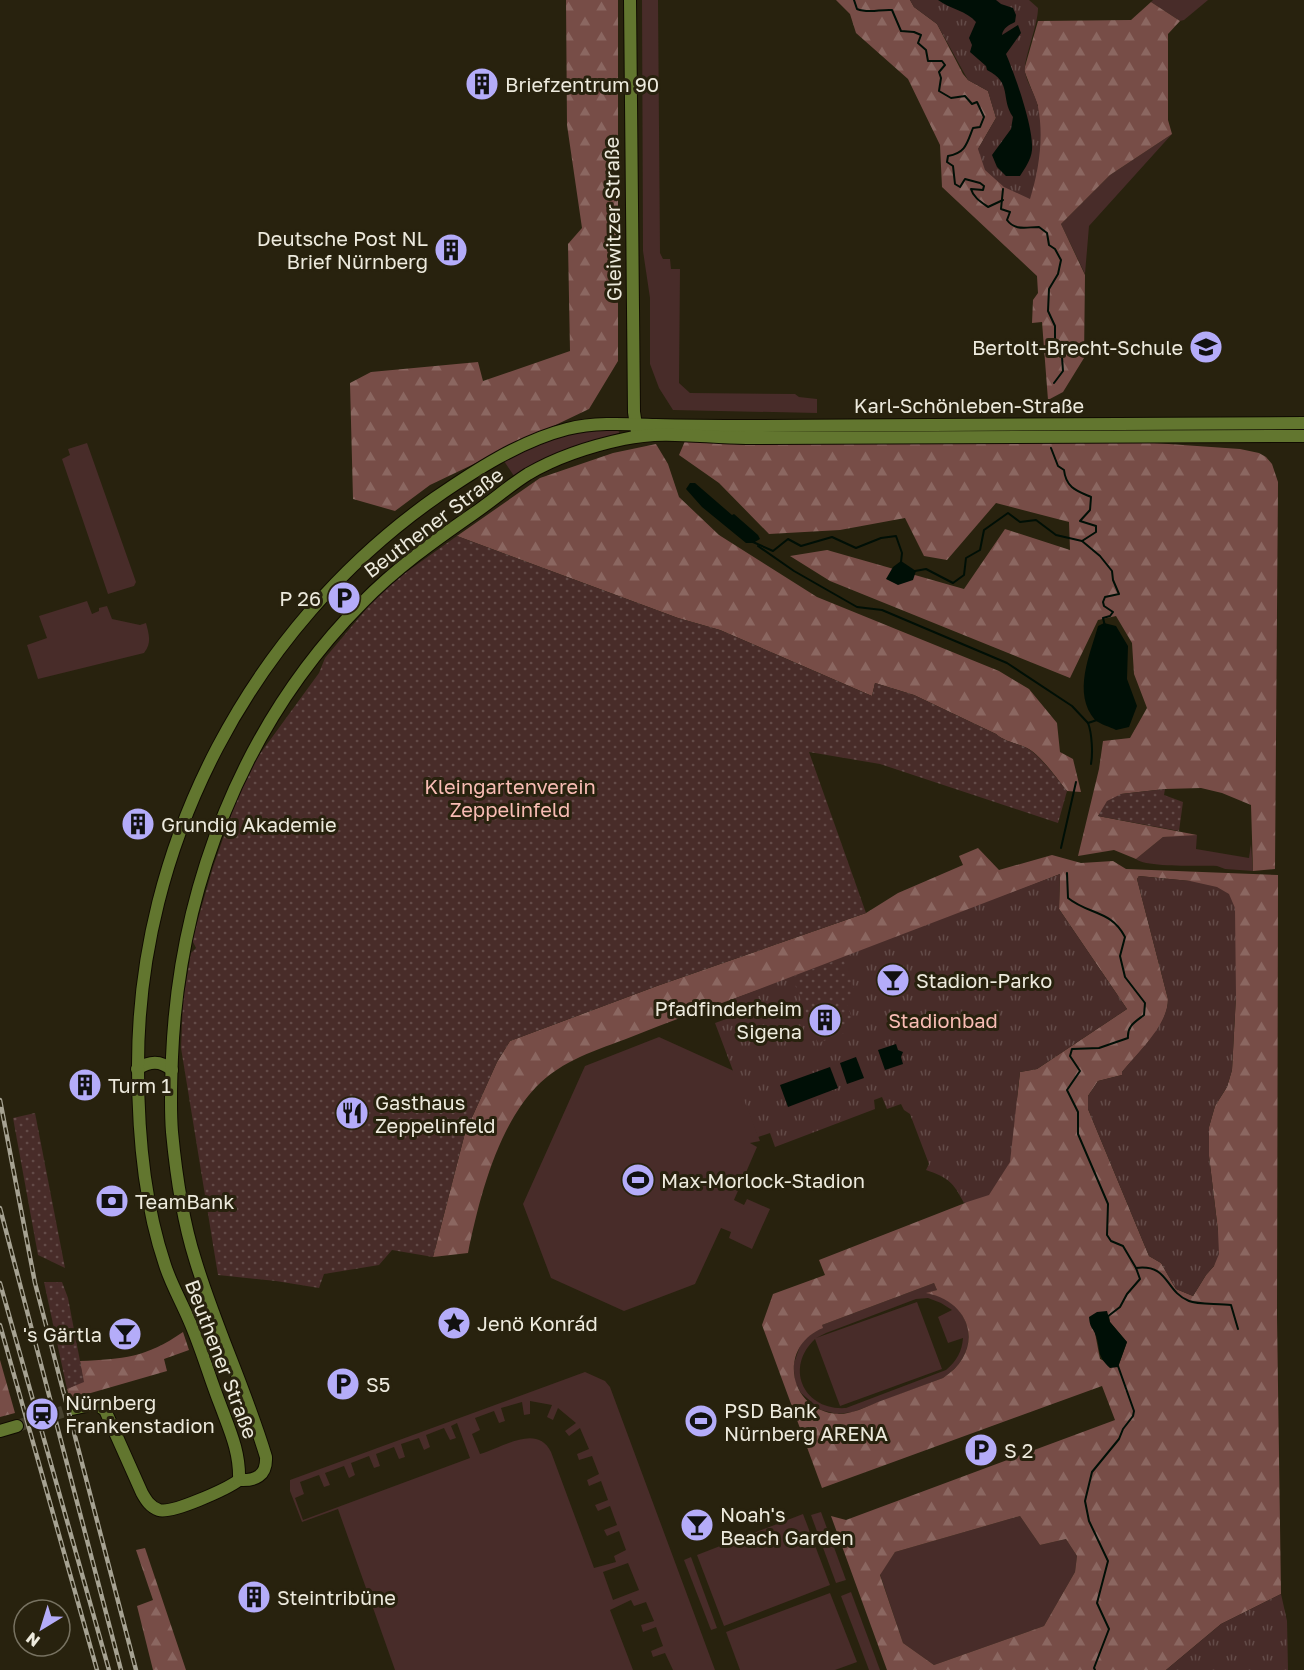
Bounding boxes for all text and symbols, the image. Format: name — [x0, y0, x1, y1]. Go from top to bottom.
building icon: Briefzentrum 90 — [464, 66, 500, 102]
place label: Briefzentrum 90 — [505, 72, 659, 96]
street label: Gleiwitzer Straße — [599, 137, 625, 301]
place label: Deutsche Post NL Brief Nürnberg — [257, 226, 428, 273]
building icon: Deutsche Post NL Brief Nürnberg — [433, 232, 469, 268]
school or university icon: Bertolt-Brecht-Schule — [1188, 329, 1224, 365]
place label: Bertolt-Brecht-Schule — [972, 335, 1183, 359]
street label: Karl-Schönleben-Straße — [854, 393, 1084, 417]
street label: Beuthener Straße — [359, 462, 507, 582]
parking icon: P 26 — [326, 580, 362, 616]
place label: P 26 — [279, 586, 321, 610]
park label: Kleingartenverein Zeppelinfeld — [424, 774, 596, 821]
building icon: Grundig Akademie — [120, 806, 156, 842]
place label: Grundig Akademie — [161, 812, 337, 836]
bar icon: Stadion-Parko — [875, 962, 911, 998]
place label: Stadion-Parko — [916, 968, 1052, 992]
place label: Pfadfinderheim Sigena — [655, 996, 802, 1043]
building icon: Pfadfinderheim Sigena — [807, 1002, 843, 1038]
park label: Stadionbad — [888, 1008, 998, 1032]
building icon: Turm 1 — [67, 1067, 103, 1103]
place label: Turm 1 — [108, 1073, 171, 1097]
place label: Gasthaus Zeppelinfeld — [375, 1090, 496, 1137]
restaurant icon: Gasthaus Zeppelinfeld — [334, 1095, 370, 1131]
sports icon: Max-Morlock-Stadion — [620, 1162, 656, 1198]
place label: Max-Morlock-Stadion — [661, 1168, 865, 1192]
bank icon: TeamBank — [94, 1183, 130, 1219]
place label: TeamBank — [135, 1189, 235, 1213]
street label: Beuthener Straße — [181, 1276, 263, 1442]
place icon: Jenö Konrád — [436, 1305, 472, 1341]
place label: Jenö Konrád — [477, 1311, 598, 1335]
bar icon: 's Gärtla — [107, 1316, 143, 1352]
place label: 's Gärtla — [23, 1322, 102, 1346]
parking icon: S5 — [325, 1366, 361, 1402]
place label: S5 — [366, 1372, 390, 1396]
place label: Nürnberg Frankenstadion — [65, 1390, 215, 1437]
station icon: Nürnberg Frankenstadion — [24, 1396, 60, 1432]
place label: PSD Bank Nürnberg ARENA — [724, 1398, 888, 1445]
sports icon: PSD Bank Nürnberg ARENA — [683, 1403, 719, 1439]
parking icon: S 2 — [963, 1432, 999, 1468]
place label: S 2 — [1004, 1438, 1033, 1462]
place label: Noah's Beach Garden — [720, 1502, 854, 1549]
bar icon: Noah's Beach Garden — [679, 1507, 715, 1543]
building icon: Steintribüne — [236, 1579, 272, 1615]
place label: Steintribüne — [277, 1585, 396, 1609]
north arrow — [12, 1598, 72, 1658]
text: N — [22, 1628, 44, 1651]

